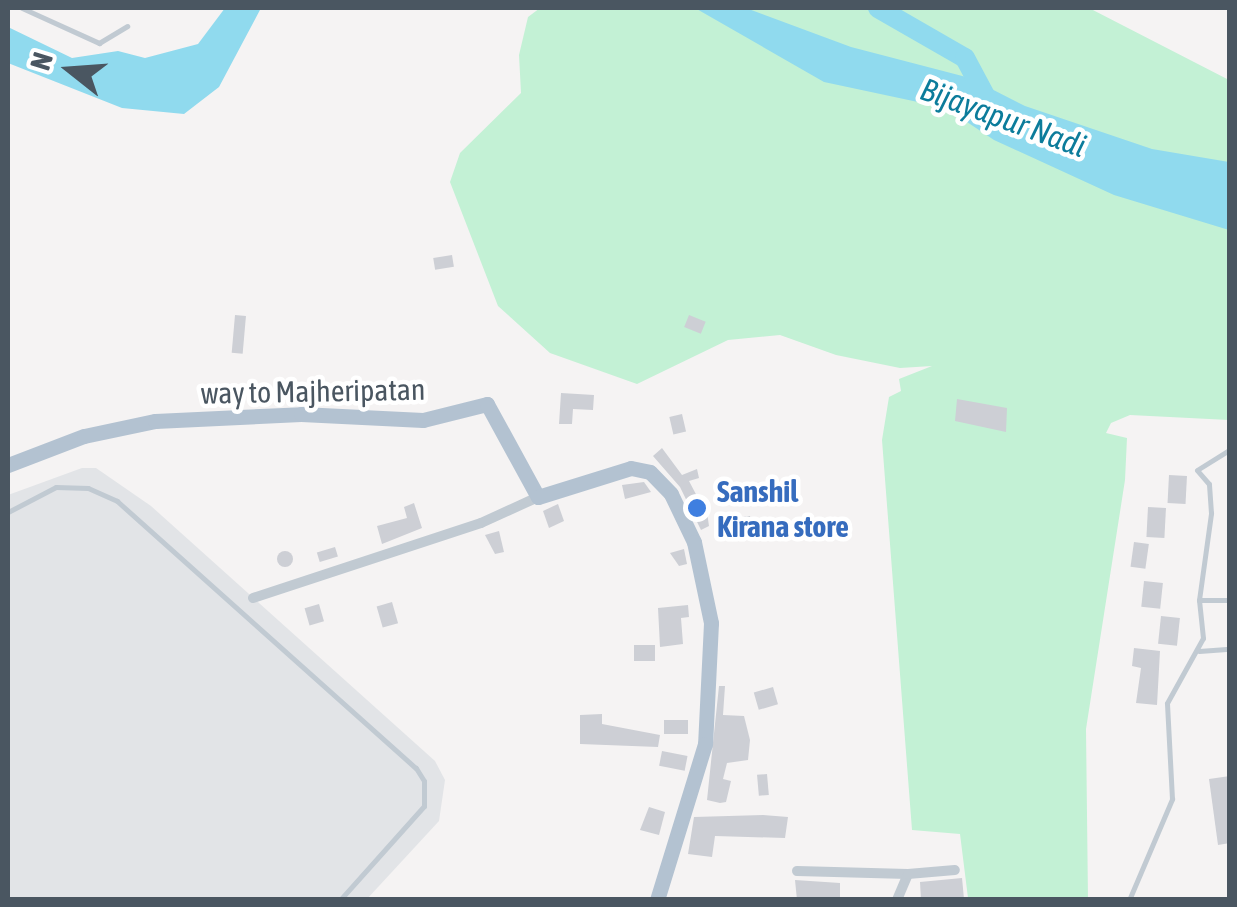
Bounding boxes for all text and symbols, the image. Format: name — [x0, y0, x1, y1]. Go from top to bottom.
north arrow — [20, 20, 120, 120]
text: N — [24, 49, 59, 74]
water label: Bijayapur Nadi — [915, 70, 1091, 166]
street label: way to Majheripatan — [200, 371, 426, 411]
place label: Sanshil Kirana store — [717, 473, 849, 544]
marker: Sanshil Kirana store — [686, 497, 708, 519]

